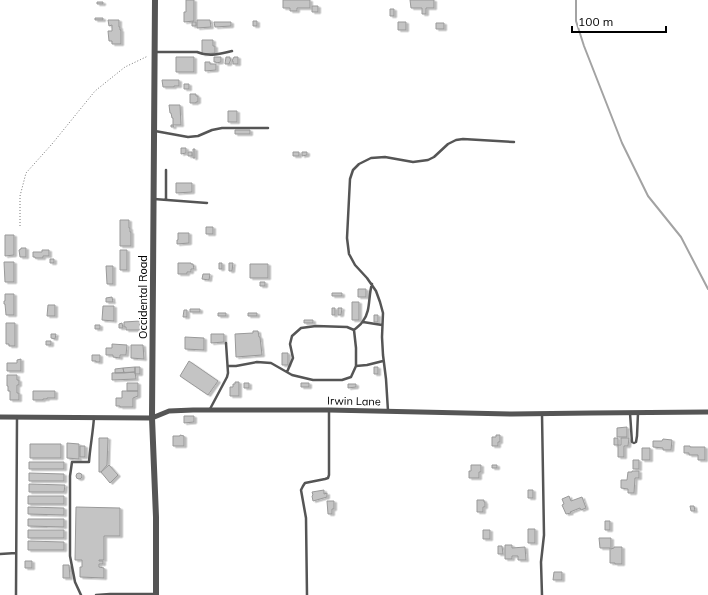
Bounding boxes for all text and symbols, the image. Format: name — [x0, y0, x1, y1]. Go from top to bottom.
scale bar — [572, 8, 666, 34]
text: 100 m — [578, 14, 613, 29]
street label: Occidental Road — [136, 255, 150, 339]
street label: Irwin Lane — [327, 394, 381, 408]

